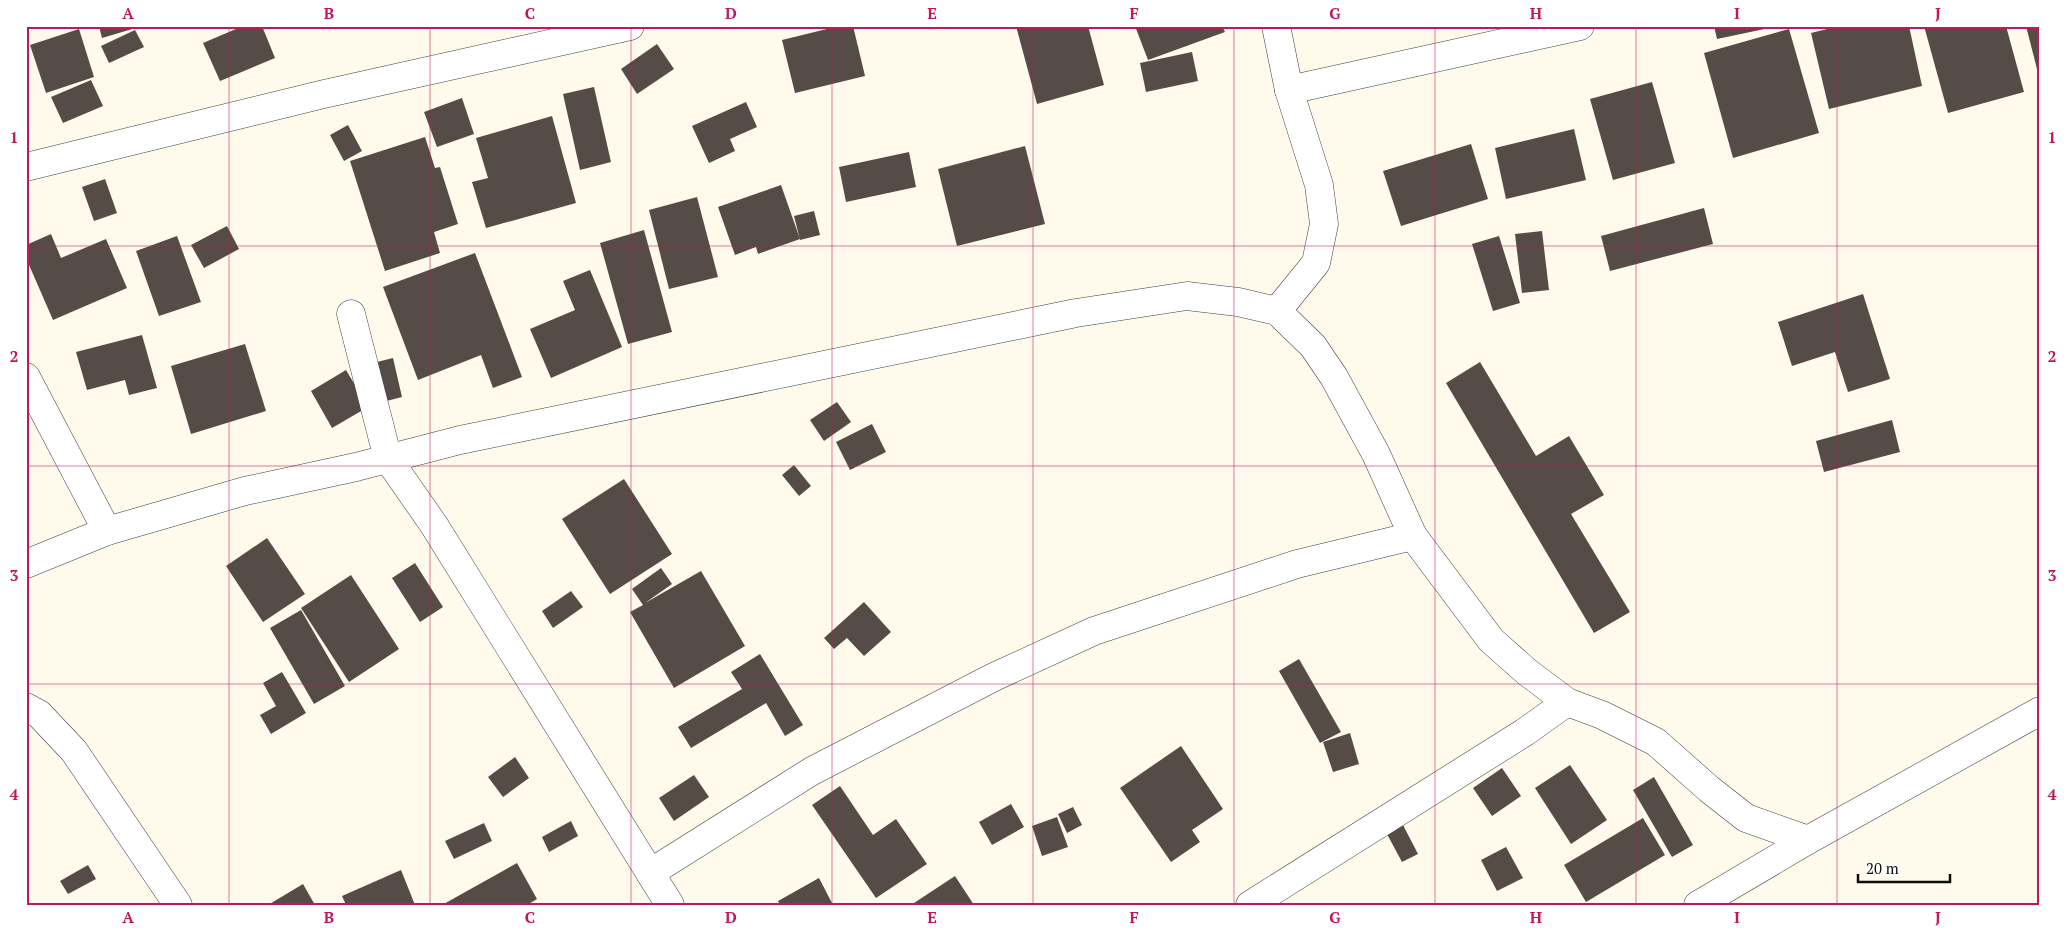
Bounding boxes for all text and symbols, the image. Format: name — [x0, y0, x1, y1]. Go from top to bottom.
text: A — [122, 2, 134, 24]
text: B — [324, 2, 334, 24]
text: C — [525, 2, 535, 24]
text: D — [725, 2, 737, 24]
text: E — [927, 2, 937, 24]
text: F — [1129, 2, 1139, 24]
text: G — [1329, 2, 1341, 24]
text: H — [1530, 2, 1542, 24]
text: I — [1734, 2, 1740, 24]
text: J — [1935, 2, 1941, 24]
text: 1 — [9, 126, 19, 148]
text: 1 — [2047, 126, 2057, 148]
text: 2 — [9, 345, 19, 367]
text: 2 — [2047, 345, 2057, 367]
text: 3 — [9, 564, 19, 586]
text: 3 — [2047, 564, 2057, 586]
text: 4 — [9, 783, 19, 805]
text: 4 — [2047, 783, 2057, 805]
scale bar — [1858, 851, 1951, 883]
text: 20 m — [1866, 858, 1899, 878]
text: A — [122, 906, 134, 928]
text: B — [324, 906, 334, 928]
text: C — [525, 906, 535, 928]
text: D — [725, 906, 737, 928]
text: E — [927, 906, 937, 928]
text: F — [1129, 906, 1139, 928]
text: G — [1329, 906, 1341, 928]
text: H — [1530, 906, 1542, 928]
text: I — [1734, 906, 1740, 928]
text: J — [1935, 906, 1941, 928]

